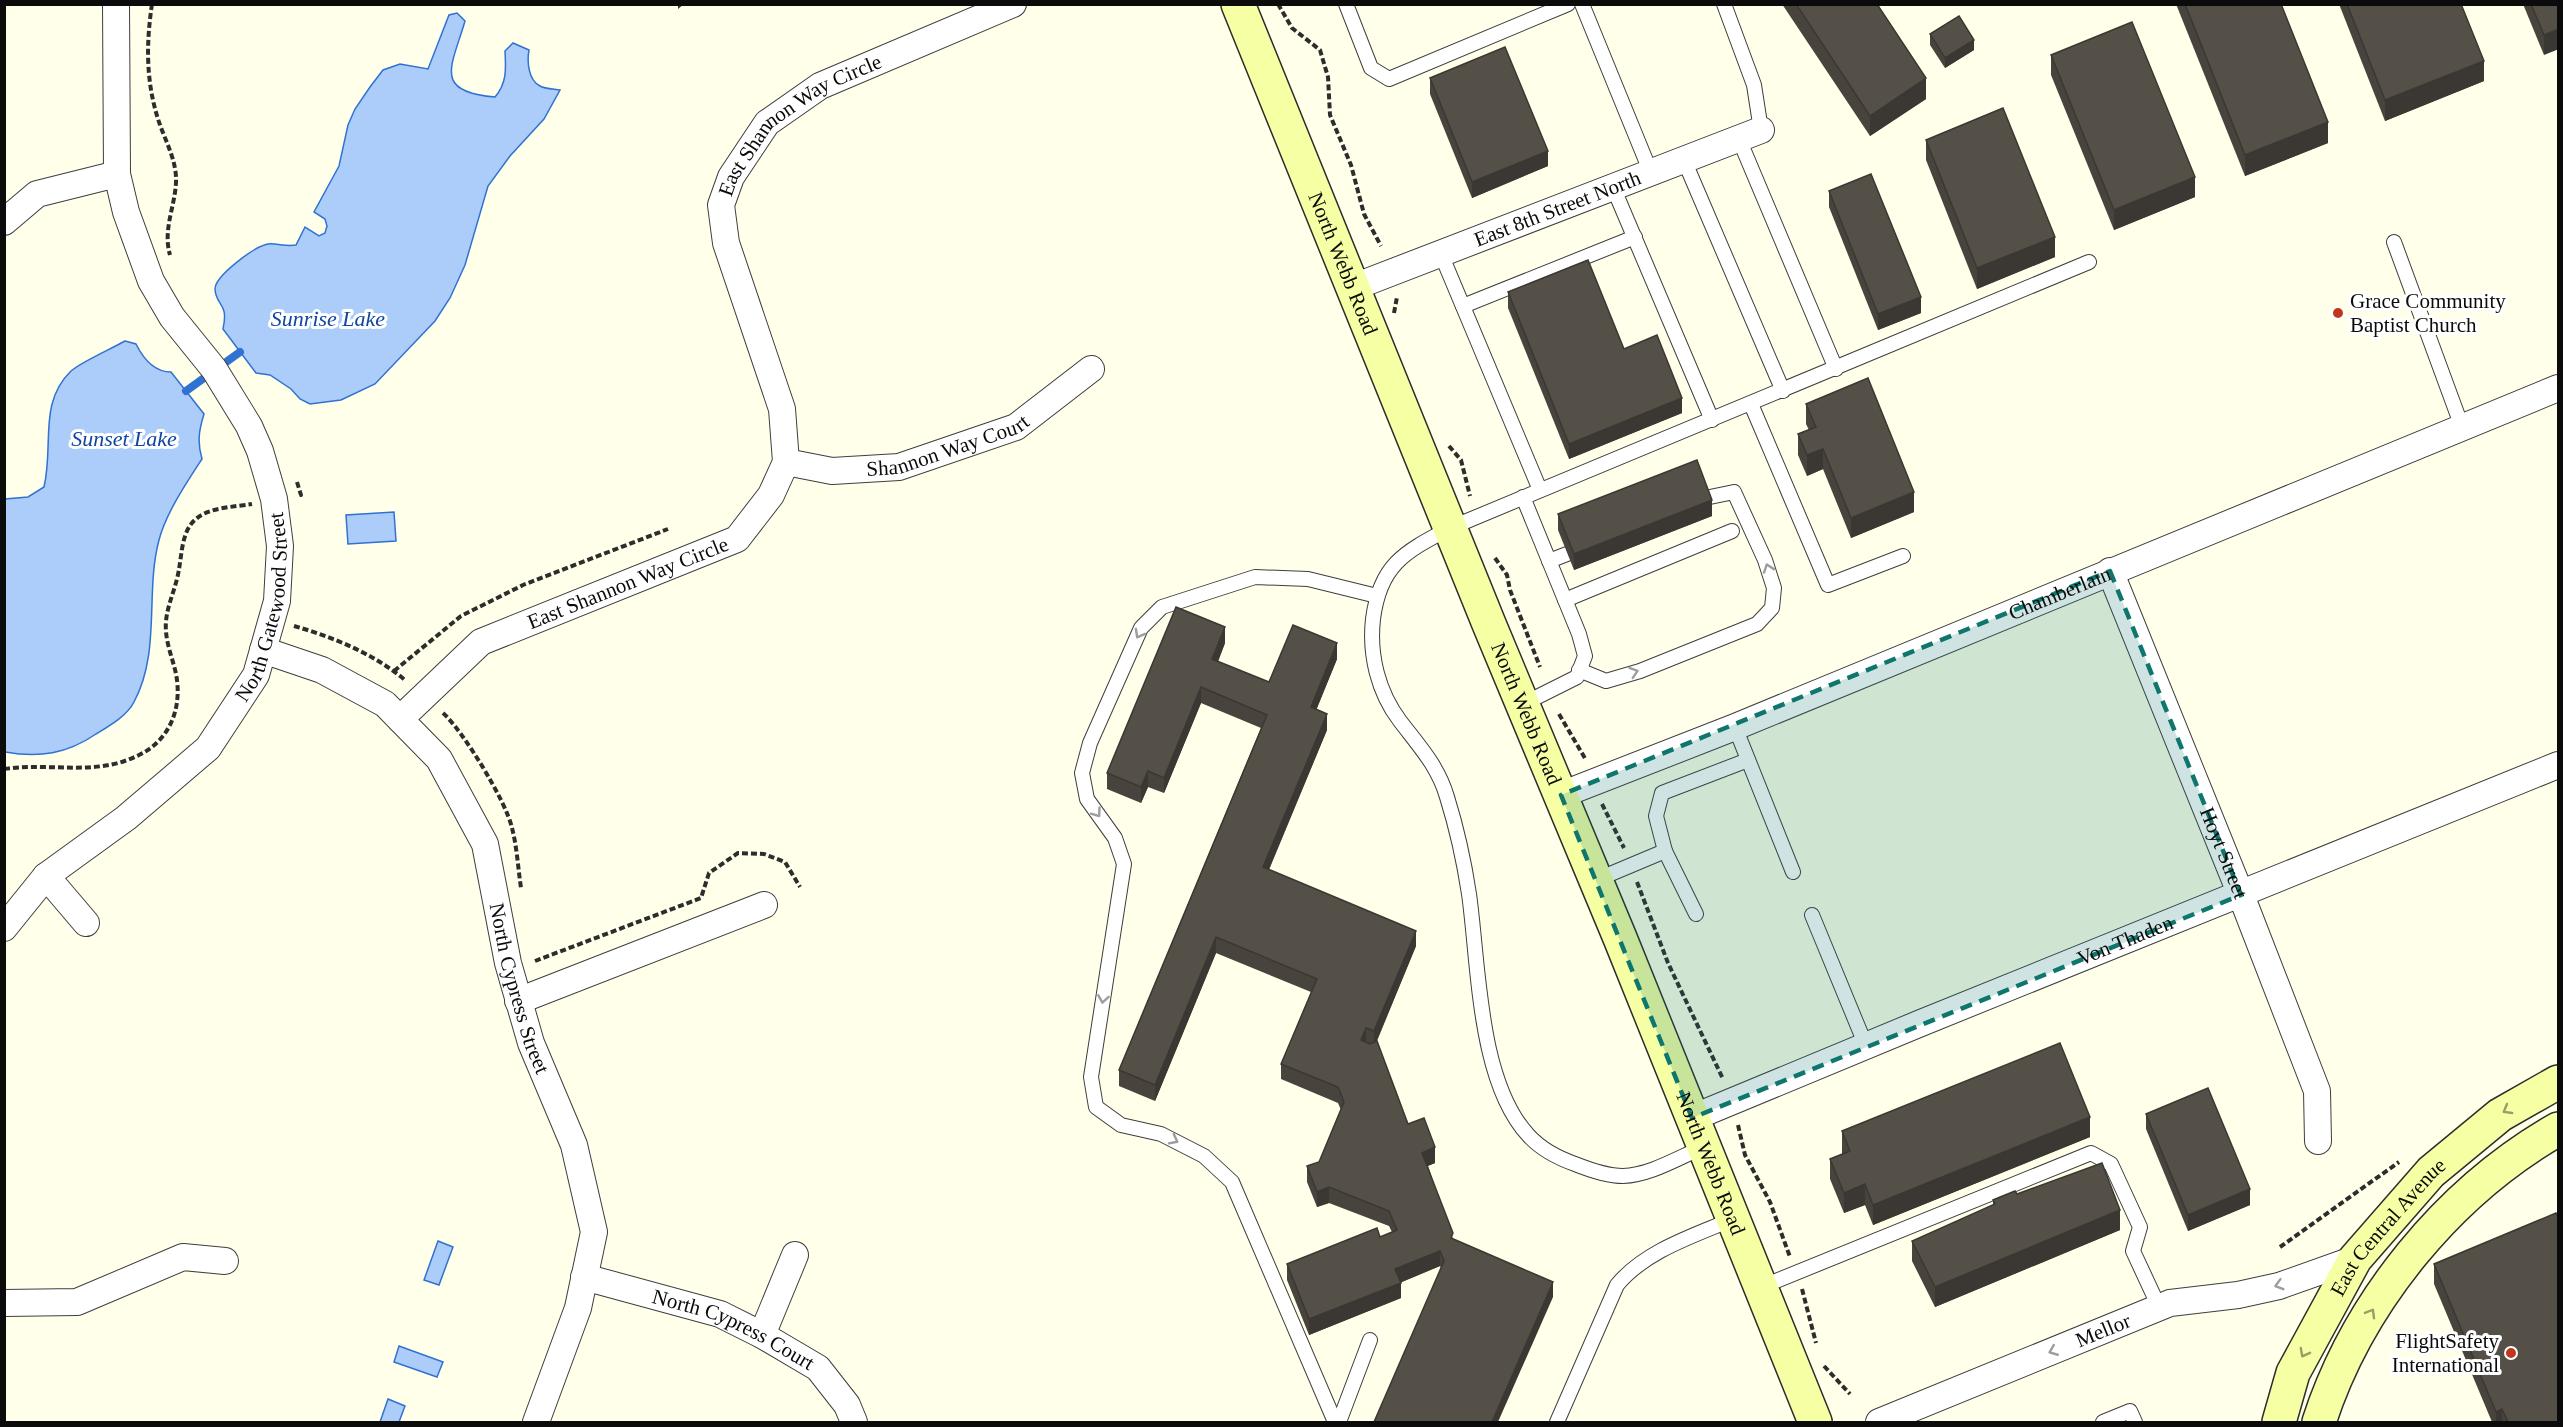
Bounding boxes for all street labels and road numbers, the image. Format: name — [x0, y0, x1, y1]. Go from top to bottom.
street label: East Shannon Way Circle — [713, 49, 885, 199]
street label: East 8th Street North — [1471, 165, 1645, 252]
street label: North Webb Road — [1303, 189, 1383, 339]
street label: Shannon Way Court — [866, 409, 1034, 481]
street label: North Gatewood Street — [230, 511, 292, 706]
street label: East Shannon Way Circle — [524, 532, 732, 634]
street label: Chamberlain — [2005, 561, 2115, 625]
street label: North Webb Road — [1486, 639, 1567, 789]
street label: Hoyt Street — [2195, 804, 2253, 902]
street label: North Cypress Street — [485, 901, 555, 1077]
street label: Von Thaden — [2074, 910, 2177, 971]
street label: North Webb Road — [1671, 1088, 1750, 1239]
street label: East Central Avenue — [2325, 1153, 2450, 1300]
street label: North Cypress Court — [650, 1284, 819, 1375]
street label: Mellor — [2072, 1308, 2134, 1352]

